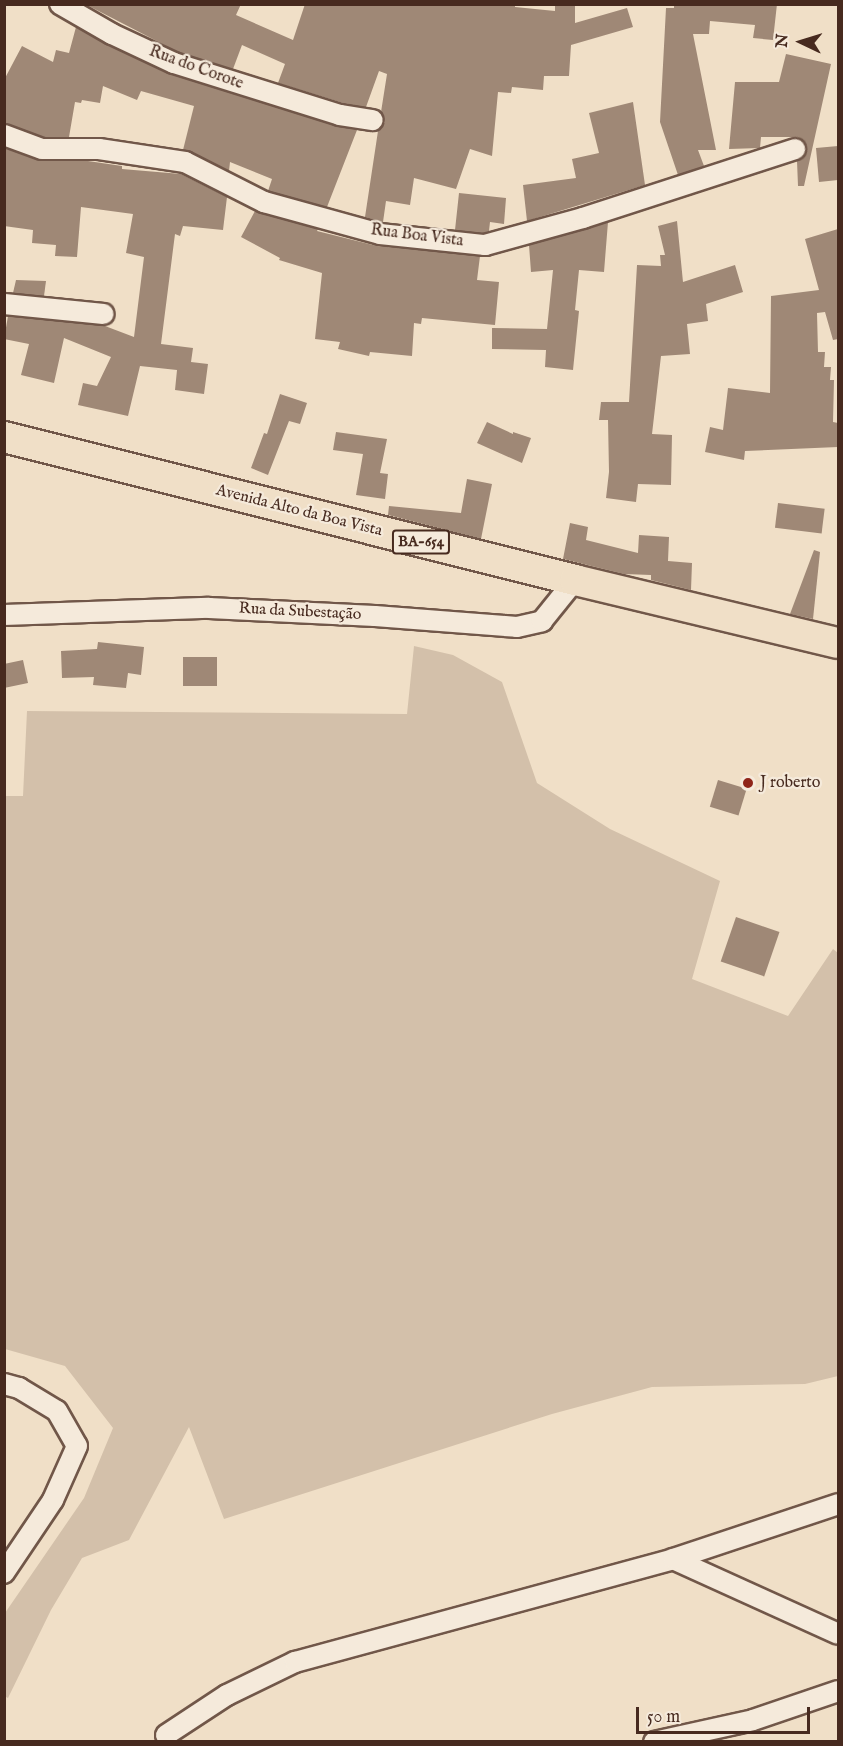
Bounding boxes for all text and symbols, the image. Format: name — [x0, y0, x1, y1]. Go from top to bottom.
north arrow — [771, 12, 831, 72]
text: N — [773, 33, 794, 48]
street label: Rua do Corote — [146, 42, 246, 94]
street label: Rua Boa Vista — [370, 221, 464, 251]
street label: Avenida Alto da Boa Vista — [214, 481, 384, 541]
road number: BA-654 — [391, 530, 451, 554]
street label: Rua da Subestação — [238, 599, 362, 625]
place label: J roberto — [760, 773, 820, 793]
marker: J roberto — [741, 776, 755, 790]
scale bar — [639, 1695, 813, 1733]
text: 50 m — [647, 1706, 680, 1729]

